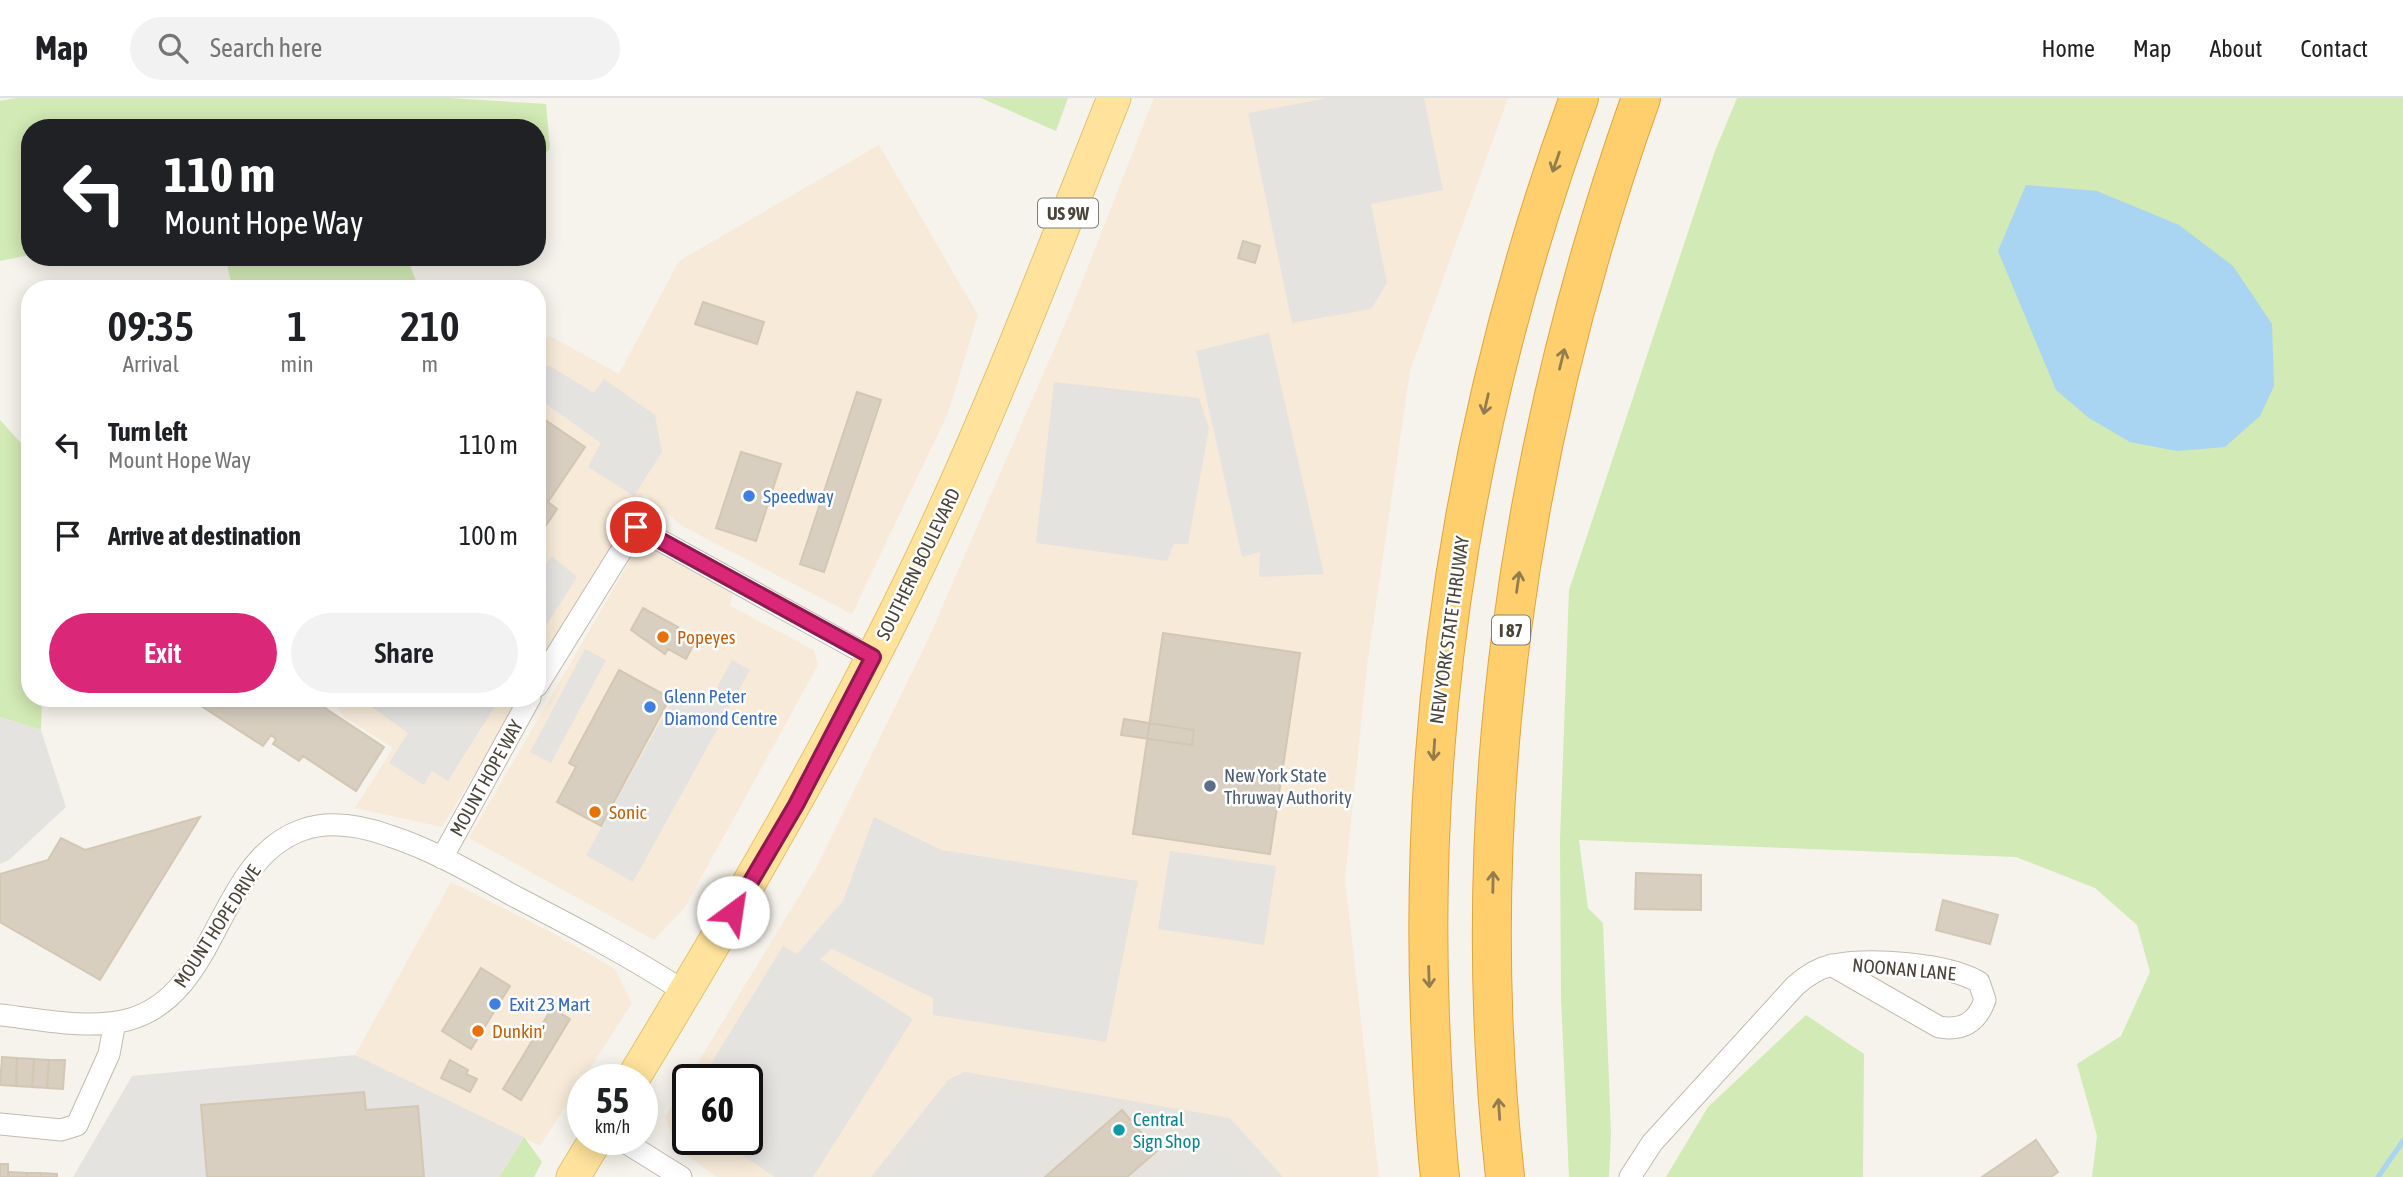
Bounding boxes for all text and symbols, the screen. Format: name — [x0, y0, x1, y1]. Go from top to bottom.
search box — [130, 17, 620, 80]
text: Map — [35, 29, 88, 67]
icon: search — [154, 29, 192, 67]
text: Search here — [210, 33, 322, 63]
text: Home — [2041, 35, 2095, 62]
text: Map — [2133, 35, 2171, 62]
text: About — [2209, 35, 2262, 62]
text: Contact — [2300, 35, 2368, 62]
text: 110 m — [164, 146, 275, 202]
icon: left — [49, 147, 140, 238]
one-way arrow — [1549, 151, 1561, 173]
road number: US 9W — [1038, 198, 1098, 228]
text: Mount Hope Way — [164, 204, 363, 241]
text: 09:35 — [108, 302, 194, 350]
text: 1 — [287, 302, 307, 350]
text: 210 — [400, 302, 459, 350]
one-way arrow — [1556, 348, 1569, 371]
text: Arrival — [123, 351, 179, 377]
text: min — [281, 351, 314, 377]
text: m — [422, 351, 438, 377]
one-way arrow — [1479, 392, 1492, 415]
text: Turn left — [108, 417, 188, 447]
icon: left — [49, 426, 87, 464]
text: 110 m — [459, 430, 518, 460]
text: Mount Hope Way — [108, 447, 251, 473]
street label: SOUTHERN BOULEVARD — [872, 484, 964, 644]
place label: Speedway — [763, 485, 834, 507]
marker: Speedway — [741, 488, 757, 504]
pin — [606, 497, 666, 557]
icon: arrive — [617, 508, 655, 546]
icon: arrive — [49, 517, 87, 555]
text: Arrive at destination — [108, 521, 301, 551]
text: 100 m — [459, 521, 518, 551]
street label: NEW YORK STATE THRUWAY — [1425, 534, 1473, 725]
one-way arrow — [1512, 571, 1525, 594]
button: Exit — [49, 613, 277, 693]
button: Share — [291, 613, 518, 693]
road number: I 87 — [1492, 616, 1530, 644]
place label: Popeyes — [677, 626, 736, 648]
marker: Popeyes — [655, 629, 671, 645]
place label: Glenn Peter Diamond Centre — [664, 685, 777, 729]
marker: Glenn Peter Diamond Centre — [642, 699, 658, 715]
street label: MOUNT HOPE WAY — [445, 716, 527, 840]
one-way arrow — [1427, 738, 1440, 761]
place label: New York State Thruway Authority — [1224, 764, 1352, 808]
marker: New York State Thruway Authority — [1202, 778, 1218, 794]
place label: Sonic — [609, 801, 647, 823]
marker: Sonic — [587, 804, 603, 820]
street label: MOUNT HOPE DRIVE — [169, 861, 265, 991]
one-way arrow — [1486, 870, 1500, 893]
position arrow — [696, 875, 770, 949]
street label: NOONAN LANE — [1851, 954, 1957, 984]
one-way arrow — [1422, 965, 1435, 988]
place label: Exit 23 Mart — [509, 993, 590, 1015]
marker: Exit 23 Mart — [487, 996, 503, 1012]
place label: Dunkin' — [492, 1020, 545, 1042]
marker: Dunkin' — [470, 1023, 486, 1039]
speed limit sign: 60 — [672, 1064, 763, 1155]
text: 55 — [596, 1080, 629, 1120]
one-way arrow — [1492, 1098, 1505, 1121]
place label: Central Sign Shop — [1133, 1108, 1200, 1152]
text: km/h — [595, 1116, 630, 1137]
marker: Central Sign Shop — [1111, 1122, 1127, 1138]

